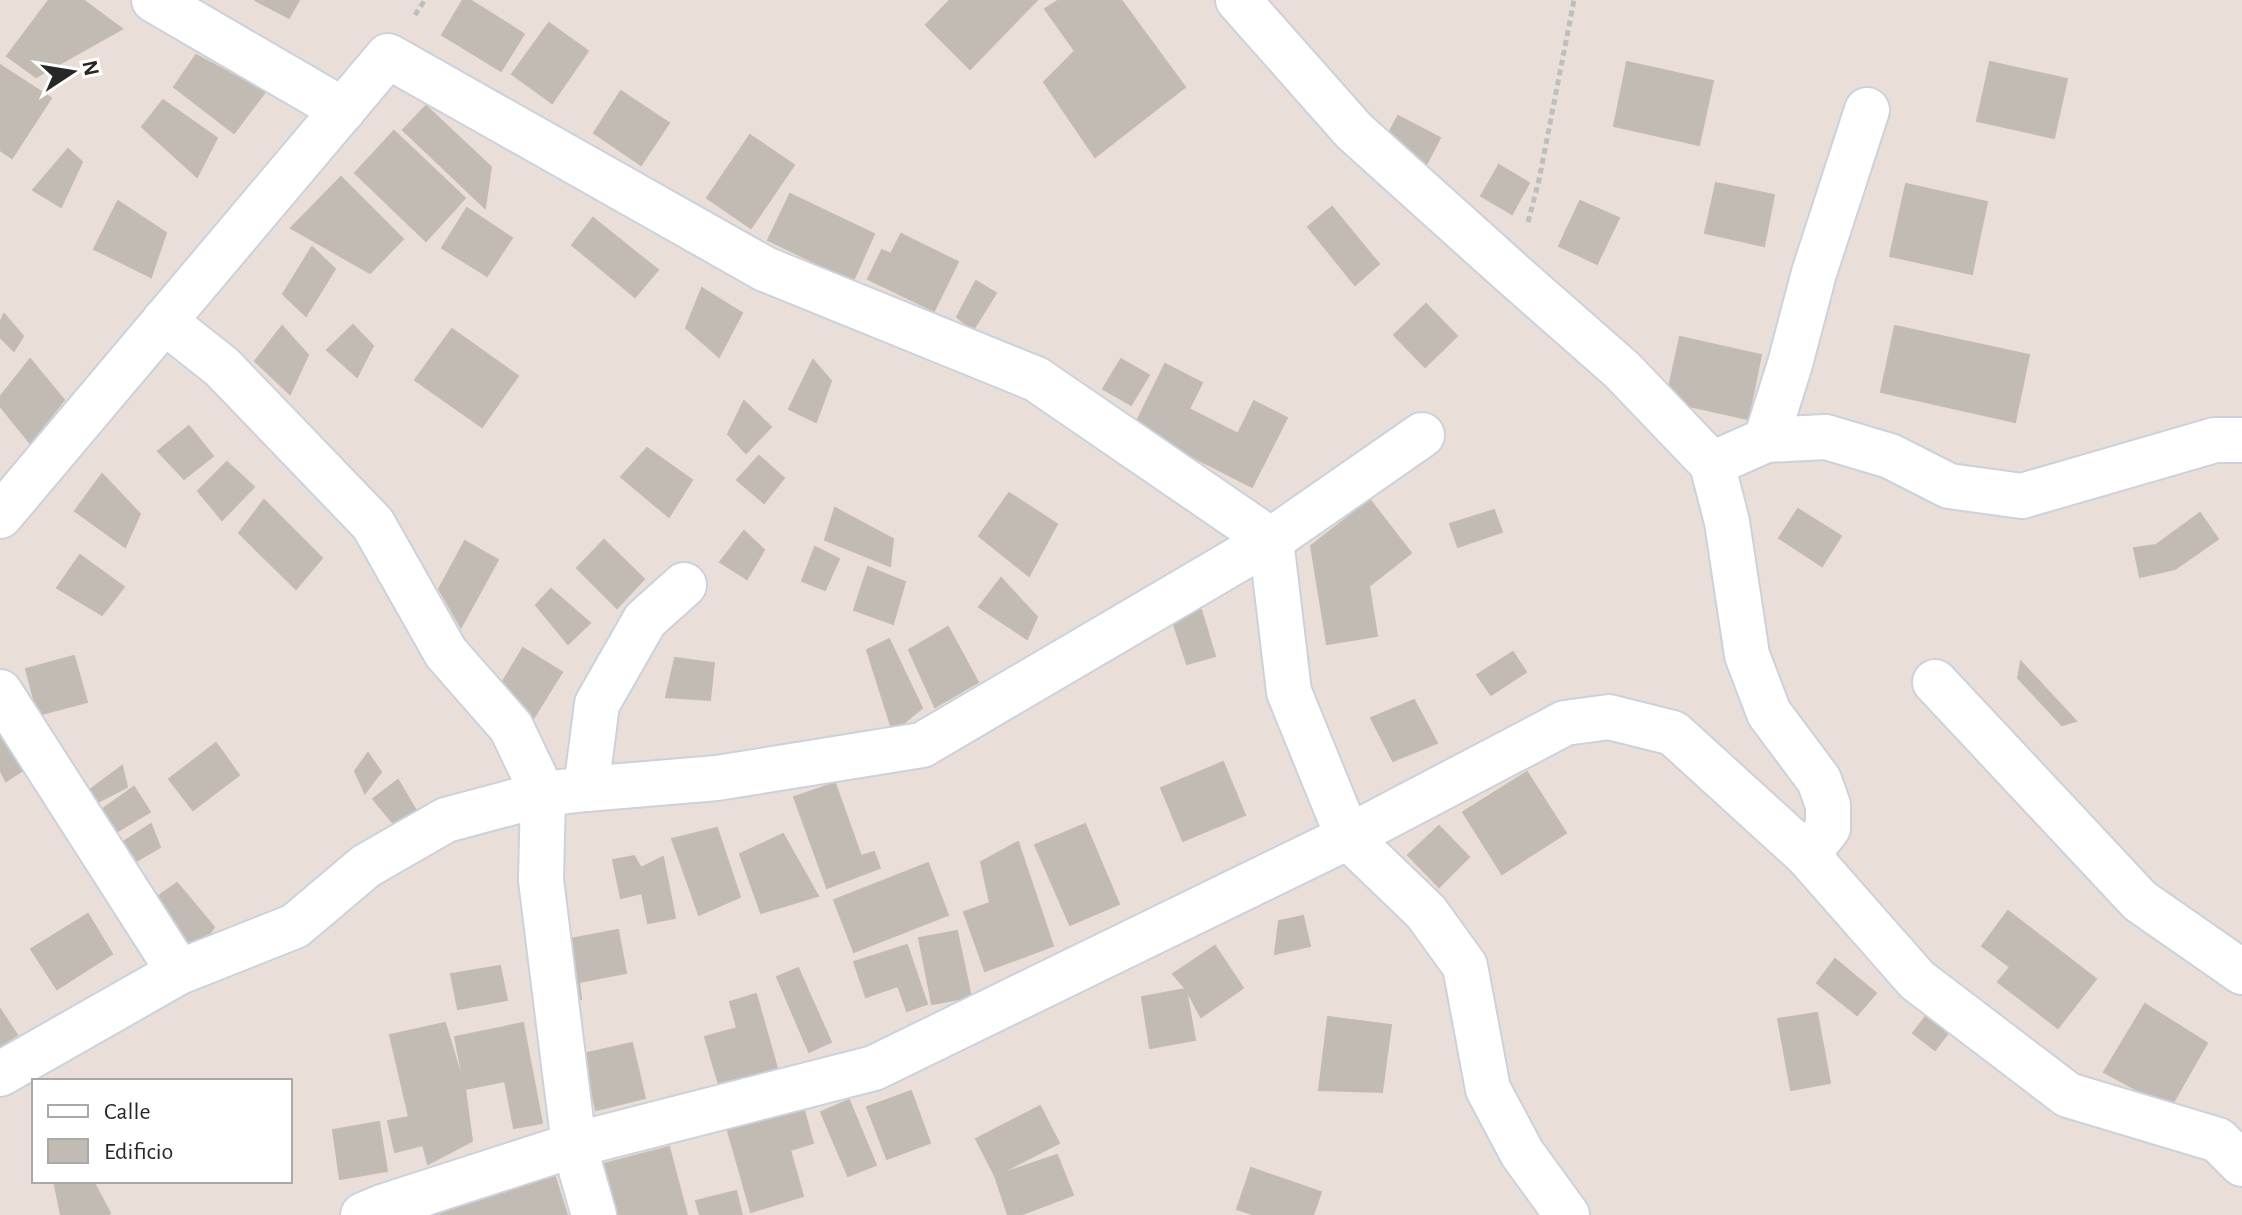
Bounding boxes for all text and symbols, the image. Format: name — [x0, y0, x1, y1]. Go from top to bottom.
north arrow — [32, 32, 112, 112]
text: N — [78, 58, 103, 78]
legend — [32, 1079, 292, 1183]
text: Calle — [104, 1100, 151, 1124]
text: Edificio — [104, 1140, 173, 1164]

